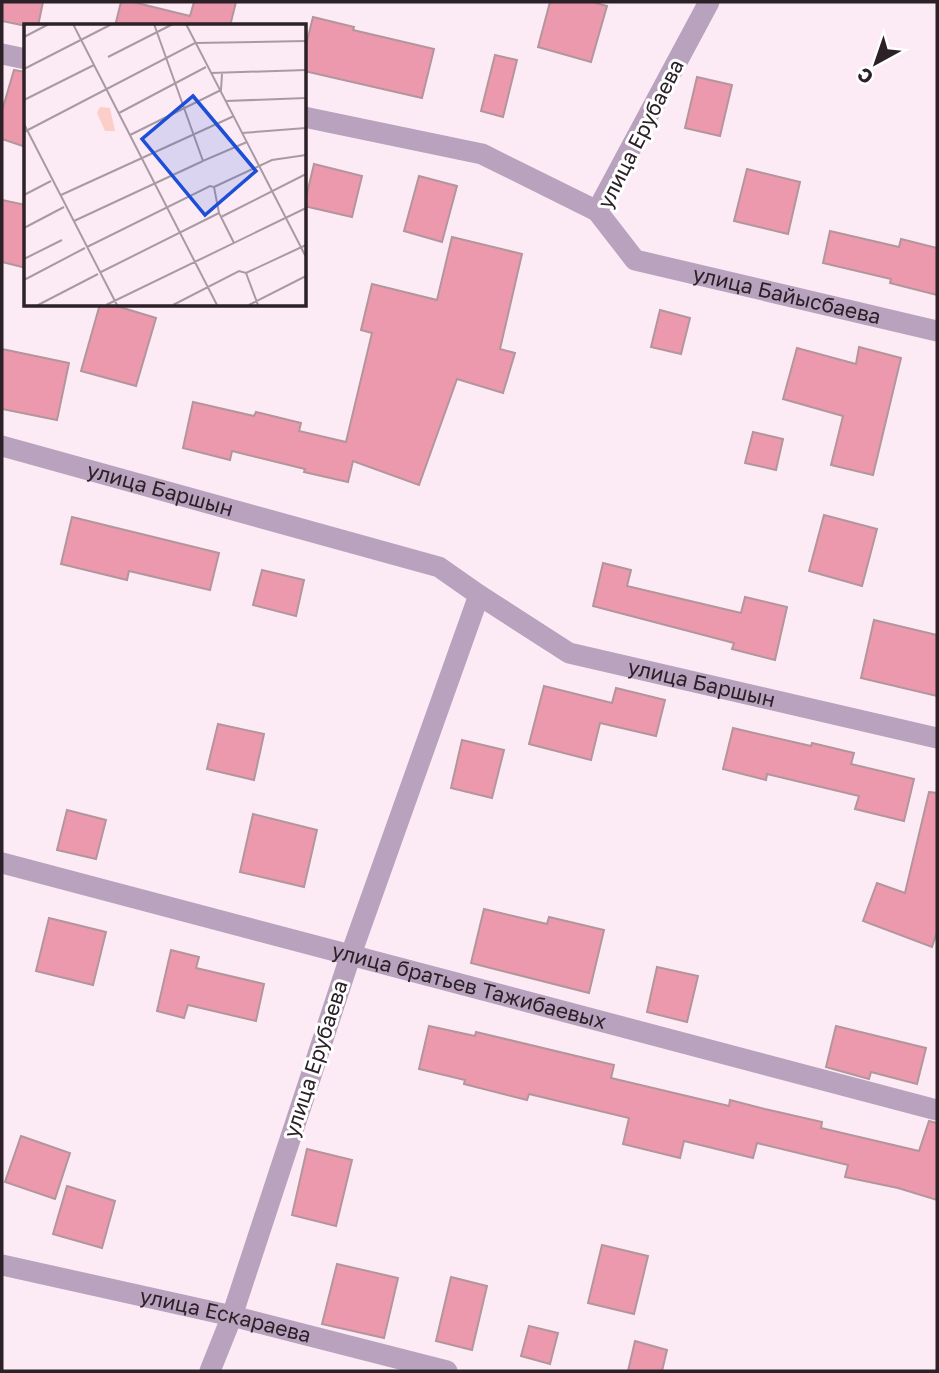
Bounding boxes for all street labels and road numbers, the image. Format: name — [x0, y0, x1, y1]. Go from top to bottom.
street label: улица Ерубаева — [591, 55, 689, 213]
street label: улица Байысбаева — [690, 260, 884, 329]
street label: улица Баршын — [84, 456, 236, 521]
street label: улица Баршын — [625, 653, 778, 712]
street label: улица братьев Тажибаевых — [329, 937, 610, 1034]
street label: улица Ерубаева — [277, 977, 353, 1141]
street label: улица Ескараева — [137, 1282, 314, 1348]

